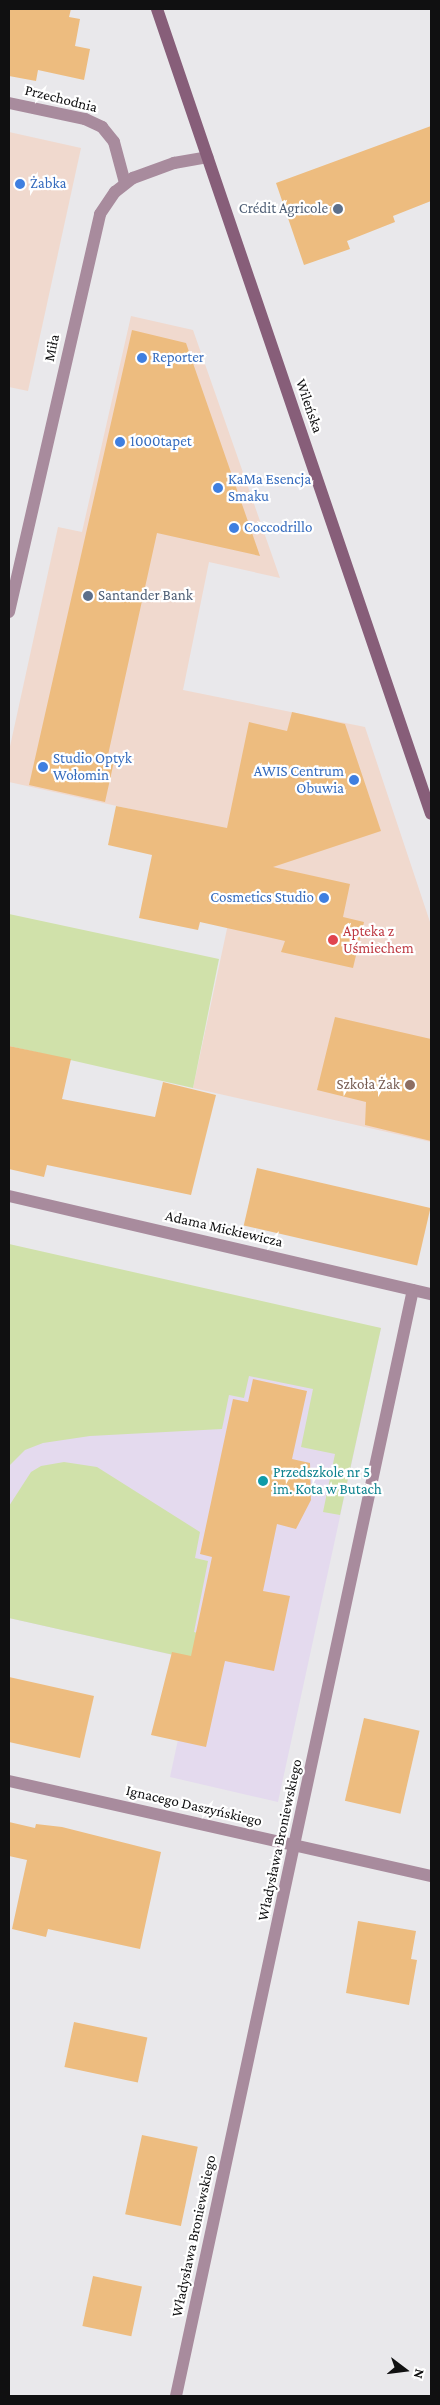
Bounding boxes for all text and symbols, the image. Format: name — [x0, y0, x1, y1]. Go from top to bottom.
street label: Przechodnia — [23, 81, 99, 117]
place label: Żabka — [30, 175, 66, 193]
marker: Żabka — [14, 178, 26, 190]
place label: Crédit Agricole — [239, 200, 328, 218]
marker: Crédit Agricole — [332, 203, 344, 215]
street label: Miła — [40, 333, 64, 363]
place label: Reporter — [152, 349, 204, 367]
marker: Reporter — [136, 352, 148, 364]
street label: Wileńska — [291, 377, 327, 435]
place label: 1000tapet — [130, 433, 192, 451]
marker: 1000tapet — [114, 436, 126, 448]
place label: KaMa Esencja Smaku — [228, 470, 311, 505]
marker: KaMa Esencja Smaku — [212, 482, 224, 494]
place label: Coccodrillo — [244, 519, 312, 537]
marker: Coccodrillo — [228, 522, 240, 534]
place label: Santander Bank — [98, 587, 193, 605]
marker: Santander Bank — [82, 590, 94, 602]
place label: Studio Optyk Wołomin — [53, 749, 132, 784]
marker: Studio Optyk Wołomin — [37, 761, 49, 773]
place label: AWIS Centrum Obuwia — [254, 762, 344, 797]
marker: AWIS Centrum Obuwia — [348, 774, 360, 786]
place label: Cosmetics Studio — [210, 889, 314, 907]
marker: Cosmetics Studio — [318, 892, 330, 904]
place label: Apteka z Uśmiechem — [343, 922, 414, 957]
marker: Apteka z Uśmiechem — [327, 934, 339, 946]
place label: Szkoła Żak — [337, 1076, 400, 1094]
marker: Szkoła Żak — [404, 1079, 416, 1091]
street label: Adama Mickiewicza — [164, 1207, 284, 1251]
place label: Przedszkole nr 5 im. Kota w Butach — [273, 1463, 382, 1498]
marker: Przedszkole nr 5 im. Kota w Butach — [257, 1475, 269, 1487]
street label: Władysława Broniewskiego — [254, 1757, 306, 1923]
street label: Ignacego Daszyńskiego — [124, 1782, 264, 1830]
street label: Władysława Broniewskiego — [168, 2153, 220, 2319]
north arrow — [380, 2345, 430, 2395]
text: N — [411, 2367, 428, 2381]

